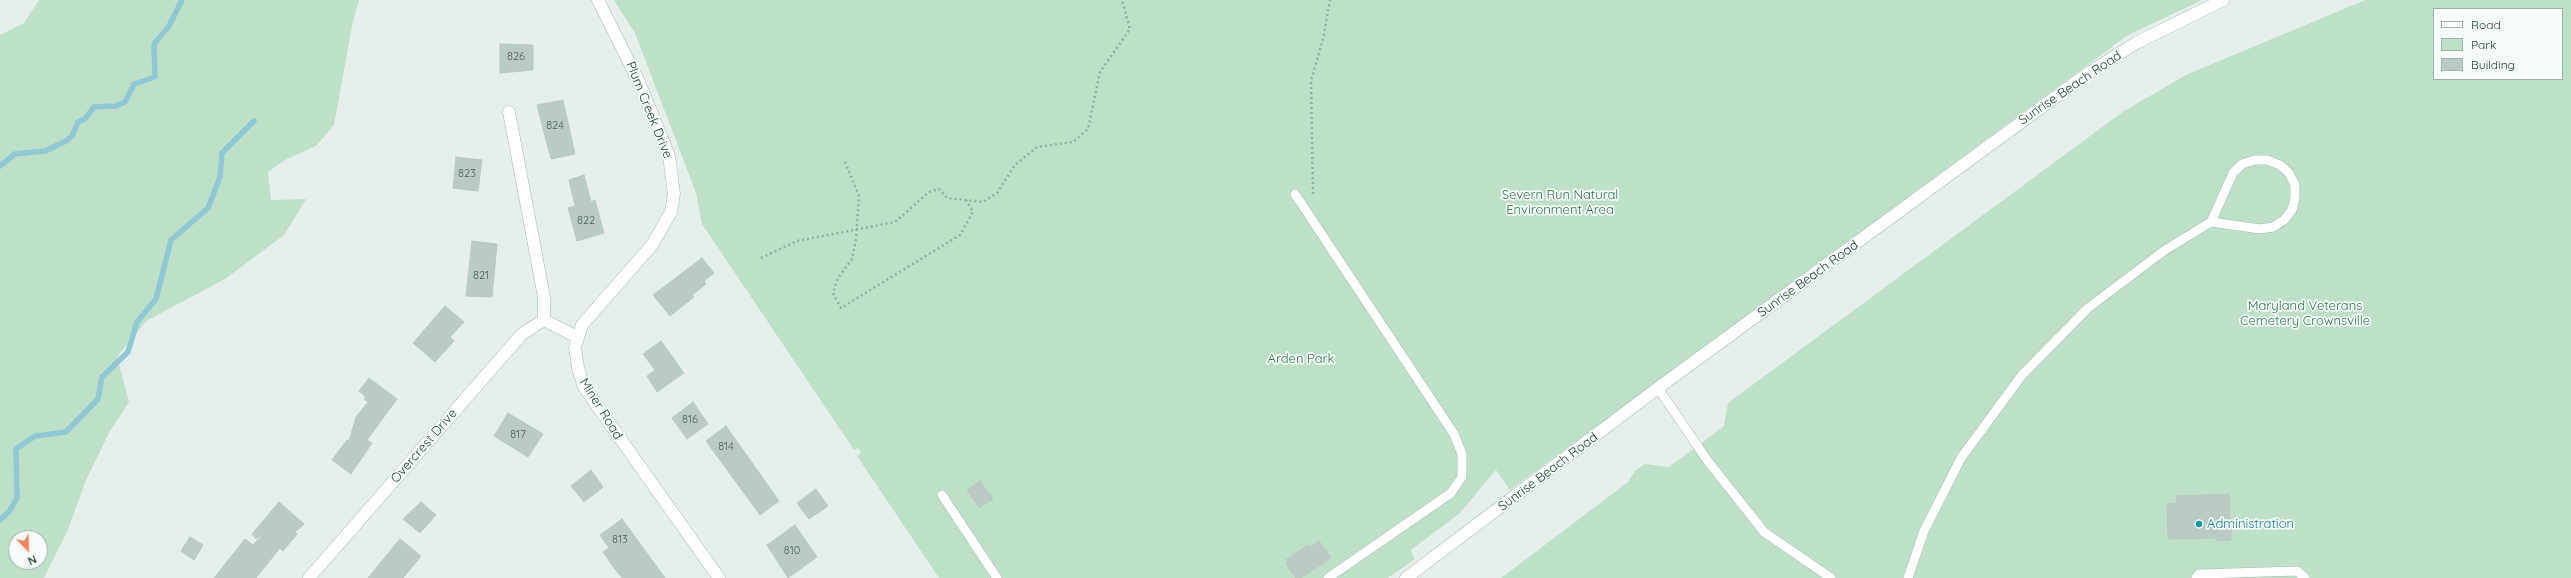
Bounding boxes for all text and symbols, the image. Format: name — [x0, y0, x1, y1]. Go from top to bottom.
legend — [2433, 8, 2563, 80]
text: Road — [2471, 17, 2501, 32]
text: Park — [2471, 37, 2496, 52]
street label: Sunrise Beach Road — [2016, 48, 2124, 128]
house number: 826 — [507, 50, 525, 64]
text: Building — [2471, 57, 2515, 72]
street label: Plum Creek Drive — [622, 59, 676, 161]
house number: 824 — [546, 119, 564, 133]
house number: 823 — [458, 167, 476, 181]
park label: Severn Run Natural Environment Area — [1502, 187, 1618, 218]
house number: 822 — [577, 214, 595, 228]
street label: Sunrise Beach Road — [1755, 237, 1861, 321]
house number: 821 — [473, 269, 489, 283]
park label: Maryland Veterans Cemetery Crownsville — [2240, 298, 2370, 329]
park label: Arden Park — [1268, 351, 1334, 367]
street label: Miner Road — [576, 376, 626, 442]
street label: Overcrest Drive — [388, 406, 460, 486]
house number: 816 — [682, 413, 698, 427]
house number: 817 — [510, 428, 526, 442]
street label: Sunrise Beach Road — [1495, 429, 1601, 515]
house number: 814 — [718, 440, 734, 454]
place label: Administration — [2207, 516, 2294, 532]
marker: Administration — [2194, 519, 2204, 529]
north arrow — [8, 530, 48, 570]
house number: 813 — [612, 533, 628, 547]
house number: 810 — [784, 544, 800, 558]
text: N — [26, 552, 39, 568]

